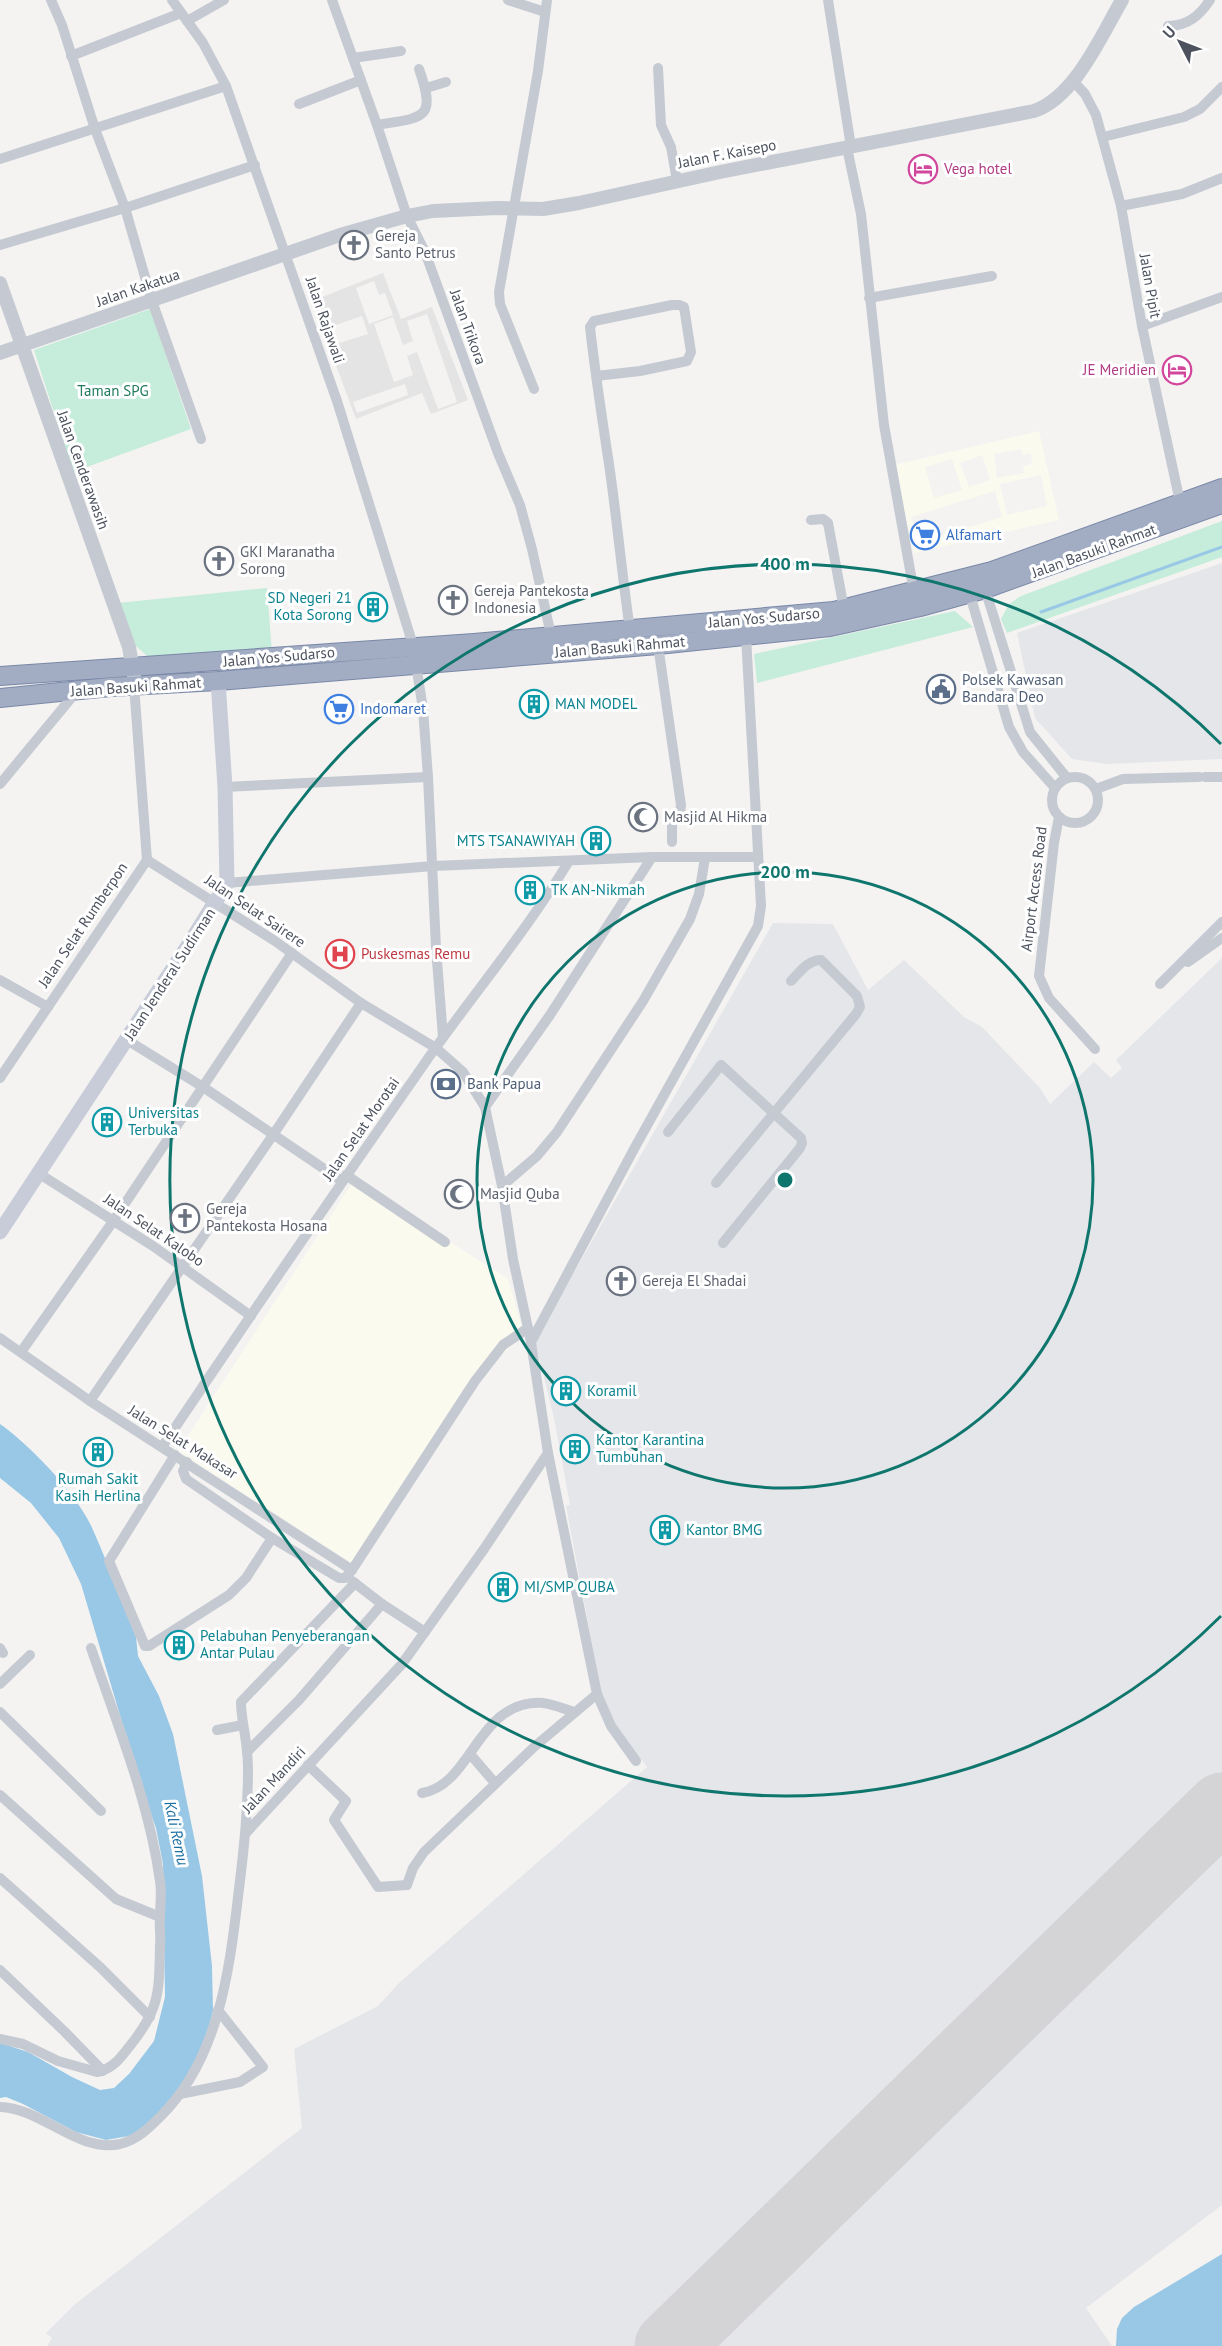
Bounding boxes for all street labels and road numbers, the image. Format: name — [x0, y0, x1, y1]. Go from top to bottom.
street label: Jalan F. Kaisepo — [675, 135, 778, 173]
street label: Jalan Pipit — [1135, 251, 1166, 320]
street label: Jalan Kakatua — [93, 264, 182, 311]
street label: Jalan Rajawali — [301, 273, 349, 366]
street label: Jalan Trikora — [446, 286, 491, 367]
street label: Jalan Cenderawasih — [53, 407, 114, 532]
street label: Jalan Basuki Rahmat — [1028, 519, 1159, 582]
street label: Jalan Yos Sudarso — [706, 603, 821, 632]
street label: Jalan Basuki Rahmat — [553, 631, 686, 662]
street label: Jalan Yos Sudarso — [221, 642, 336, 671]
street label: Jalan Basuki Rahmat — [69, 672, 202, 701]
street label: Airport Access Road — [1016, 825, 1051, 952]
street label: Jalan Selat Rumberpon — [33, 859, 131, 992]
street label: Jalan Selat Sairere — [201, 869, 309, 951]
street label: Jalan Jenderal Sudirman — [119, 904, 219, 1044]
street label: Jalan Selat Morotai — [317, 1073, 403, 1185]
street label: Jalan Selat Kalobo — [100, 1188, 208, 1270]
street label: Jalan Selat Makasar — [124, 1400, 241, 1483]
street label: Jalan Mandiri — [237, 1742, 309, 1818]

